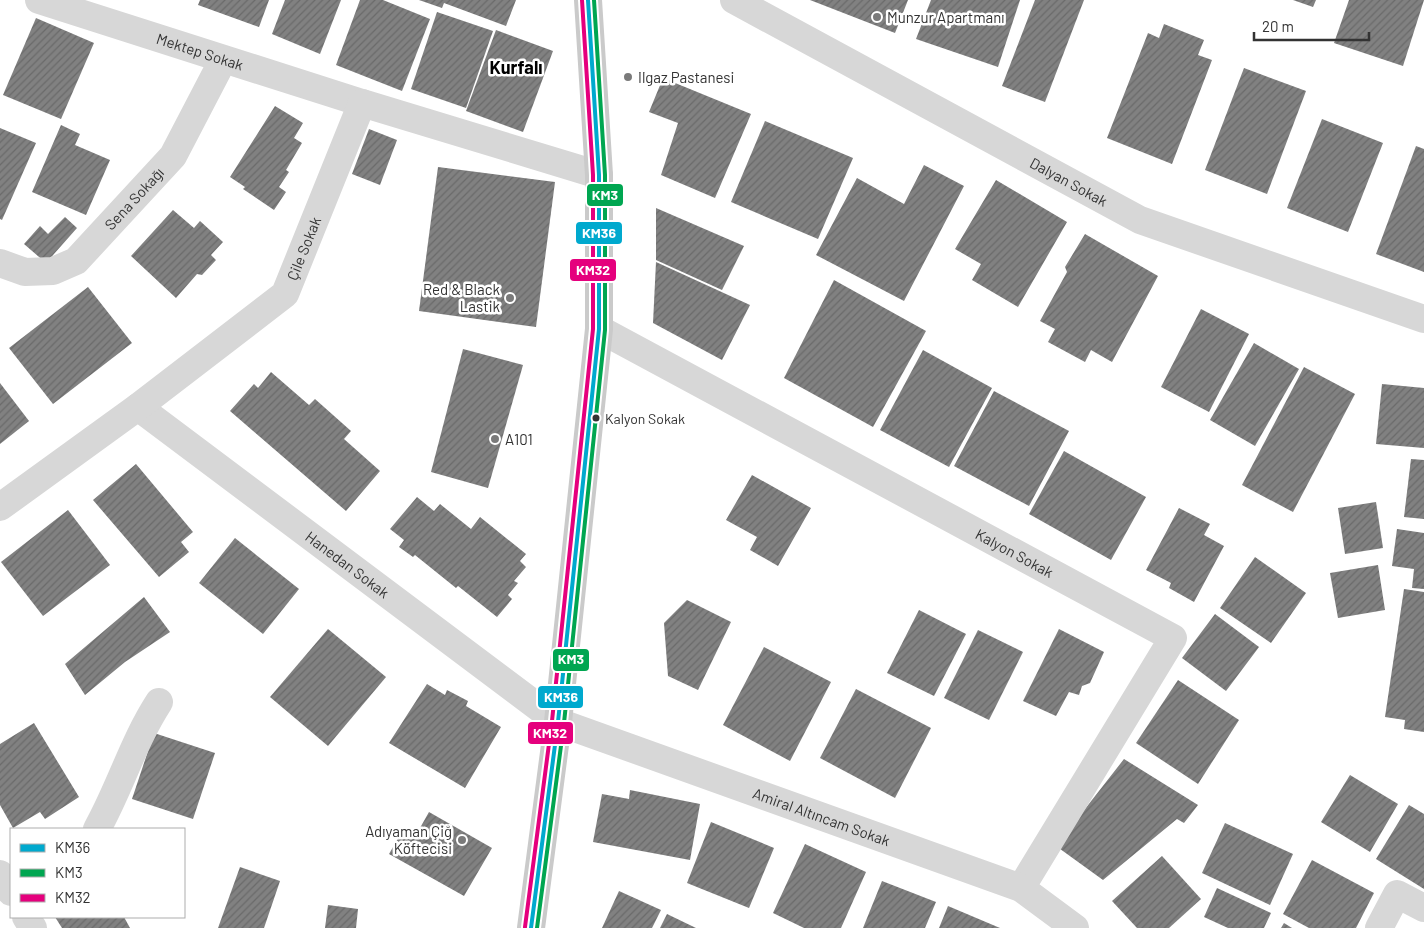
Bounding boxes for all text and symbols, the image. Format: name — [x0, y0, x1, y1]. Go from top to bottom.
place label: Munzur Apartmanı — [887, 8, 1005, 26]
scale bar — [1254, 10, 1369, 42]
marker: Munzur Apartmanı — [871, 11, 883, 23]
text: 20 m — [1262, 17, 1294, 35]
street label: Mektep Sokak — [154, 29, 246, 74]
district label: Kurfalı — [489, 56, 543, 78]
place label: Ilgaz Pastanesi — [638, 68, 734, 86]
marker: Ilgaz Pastanesi — [622, 71, 634, 83]
street label: Dalyan Sokak — [1027, 153, 1111, 210]
street label: Sena Sokağı — [101, 163, 167, 233]
line badge: KM3 — [586, 183, 624, 207]
text: KM3 — [592, 186, 618, 203]
street label: Çile Sokak — [283, 214, 324, 283]
line badge: KM36 — [575, 221, 623, 245]
text: KM36 — [582, 224, 616, 241]
line badge: KM32 — [569, 258, 617, 282]
text: KM32 — [576, 261, 610, 278]
place label: Red & Black Lastik — [423, 280, 500, 315]
marker: Red & Black Lastik — [504, 292, 516, 304]
place label: Kalyon Sokak — [605, 410, 685, 427]
marker: Kalyon Sokak — [591, 413, 601, 423]
place label: A101 — [505, 430, 533, 448]
marker: A101 — [489, 433, 501, 445]
street label: Kalyon Sokak — [973, 524, 1057, 581]
street label: Hanedan Sokak — [302, 527, 393, 602]
line badge: KM3 — [552, 648, 590, 672]
text: KM3 — [558, 650, 584, 667]
line badge: KM36 — [537, 685, 584, 709]
text: KM36 — [544, 688, 578, 705]
line badge: KM32 — [527, 721, 574, 745]
text: KM32 — [533, 724, 567, 741]
street label: Amiral Altıncam Sokak — [750, 784, 893, 850]
place label: Adıyaman Çiğ Köftecisi — [365, 822, 452, 857]
legend — [10, 828, 185, 918]
marker: Adıyaman Çiğ Köftecisi — [456, 834, 468, 846]
text: KM36 — [55, 838, 90, 856]
text: KM3 — [55, 863, 83, 881]
text: KM32 — [55, 888, 91, 906]

